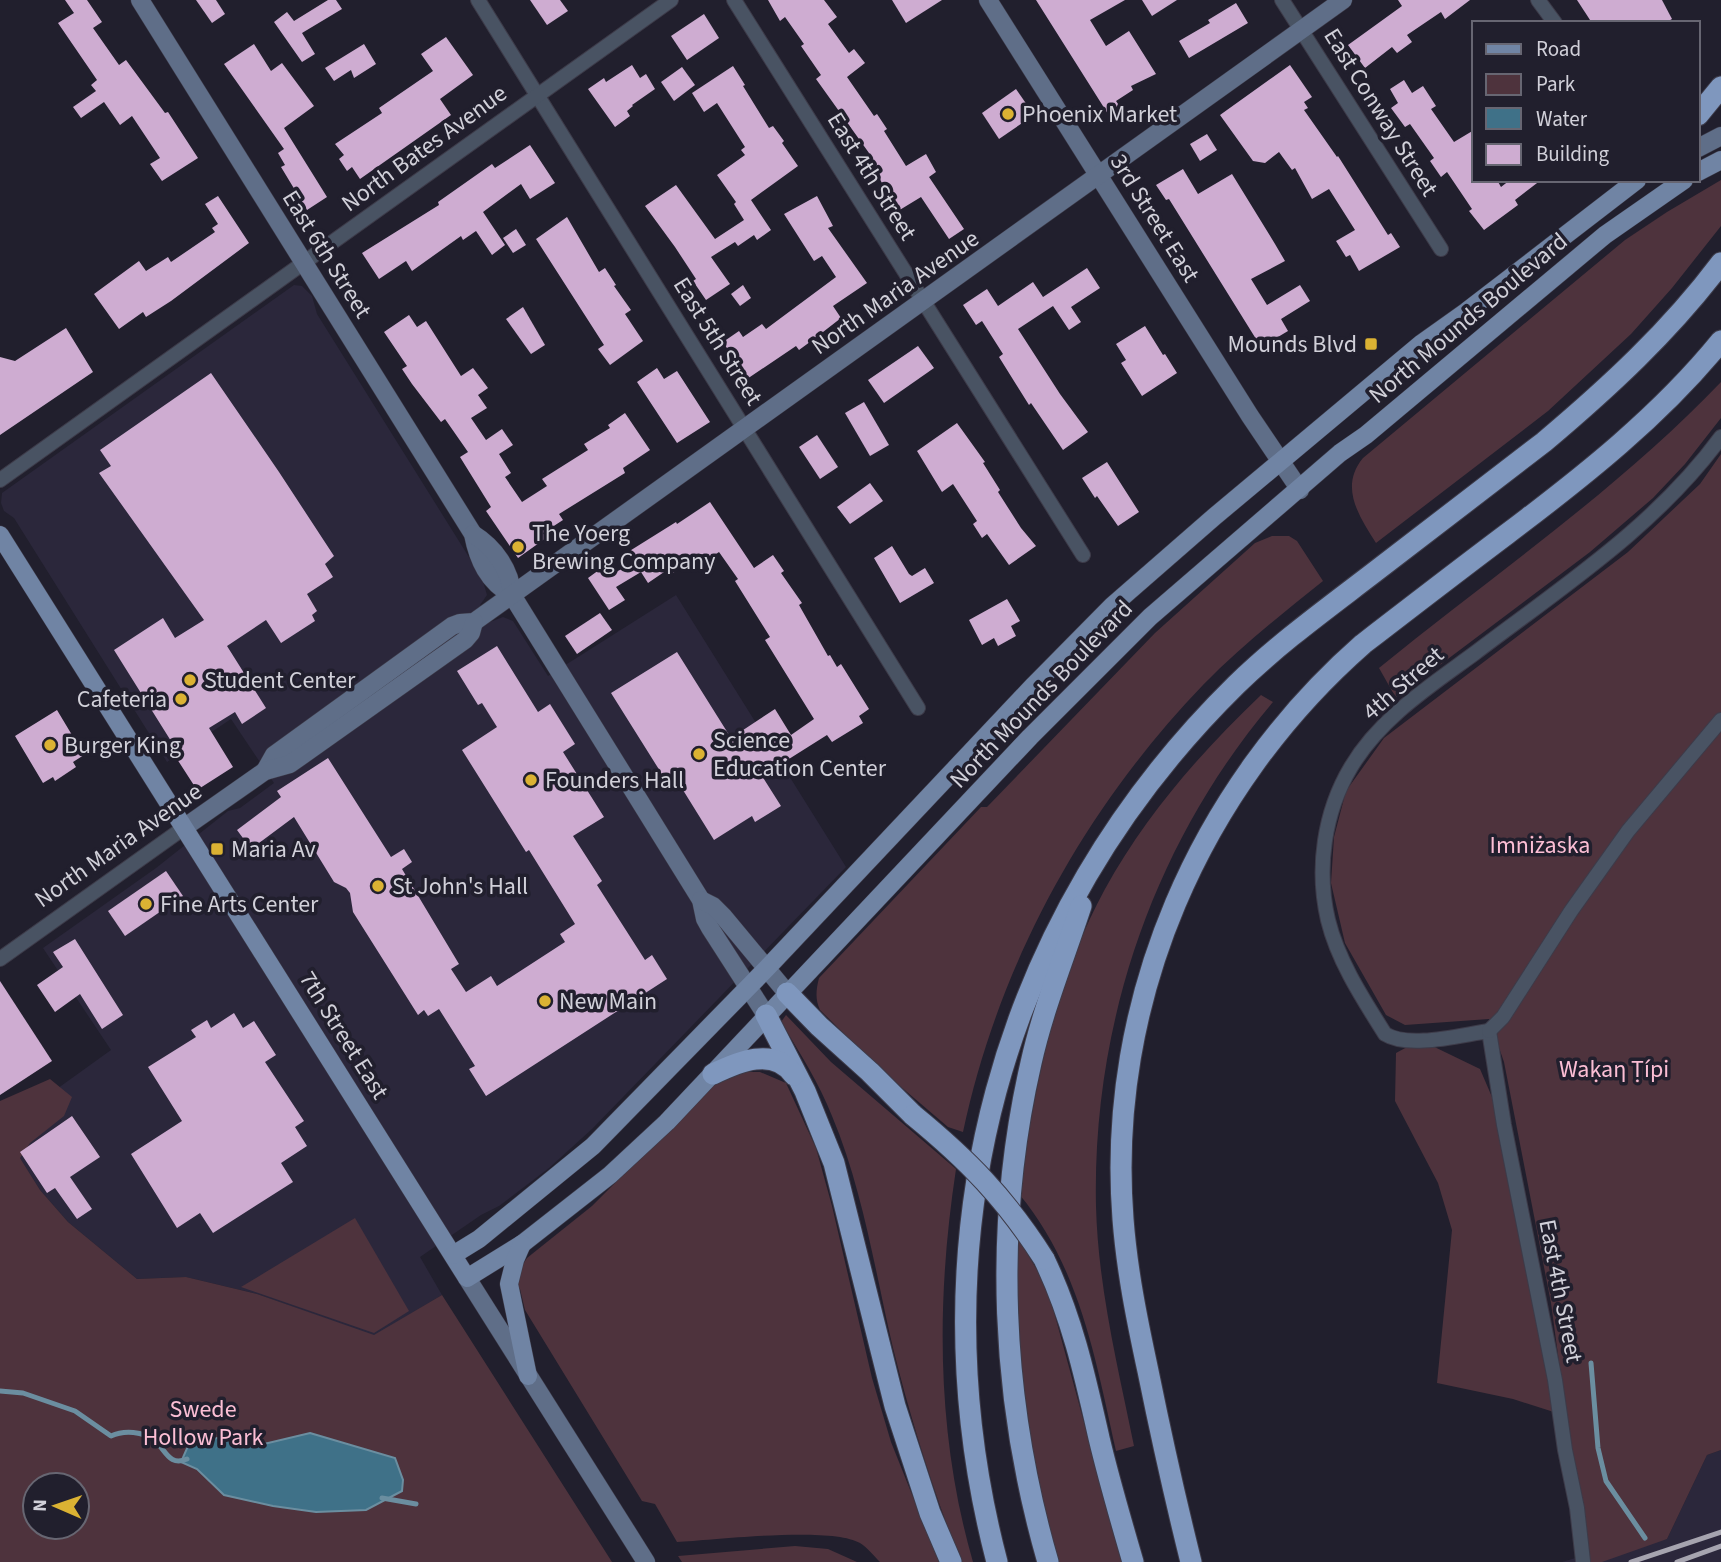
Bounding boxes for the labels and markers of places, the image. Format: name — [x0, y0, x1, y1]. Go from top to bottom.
place label: Phoenix Market — [1022, 97, 1177, 132]
marker: Phoenix Market — [1000, 106, 1016, 122]
place label: Mounds Blvd — [1228, 327, 1357, 362]
marker: Mounds Blvd — [1363, 336, 1379, 352]
place label: The Yoerg Brewing Company — [532, 516, 715, 579]
marker: The Yoerg Brewing Company — [510, 539, 526, 555]
place label: Student Center — [204, 663, 356, 698]
marker: Student Center — [182, 672, 198, 688]
place label: Cafeteria — [77, 682, 167, 717]
marker: Cafeteria — [173, 691, 189, 707]
place label: Science Education Center — [713, 723, 887, 786]
place label: Burger King — [64, 728, 181, 763]
marker: Burger King — [42, 737, 58, 753]
marker: Science Education Center — [691, 746, 707, 762]
place label: Founders Hall — [545, 763, 684, 798]
marker: Founders Hall — [523, 772, 539, 788]
place label: Maria Av — [231, 832, 316, 867]
marker: Maria Av — [209, 841, 225, 857]
place label: St John's Hall — [392, 869, 528, 904]
marker: St John's Hall — [370, 878, 386, 894]
place label: Fine Arts Center — [160, 887, 319, 922]
marker: Fine Arts Center — [138, 896, 154, 912]
place label: New Main — [559, 984, 657, 1019]
marker: New Main — [537, 993, 553, 1009]

